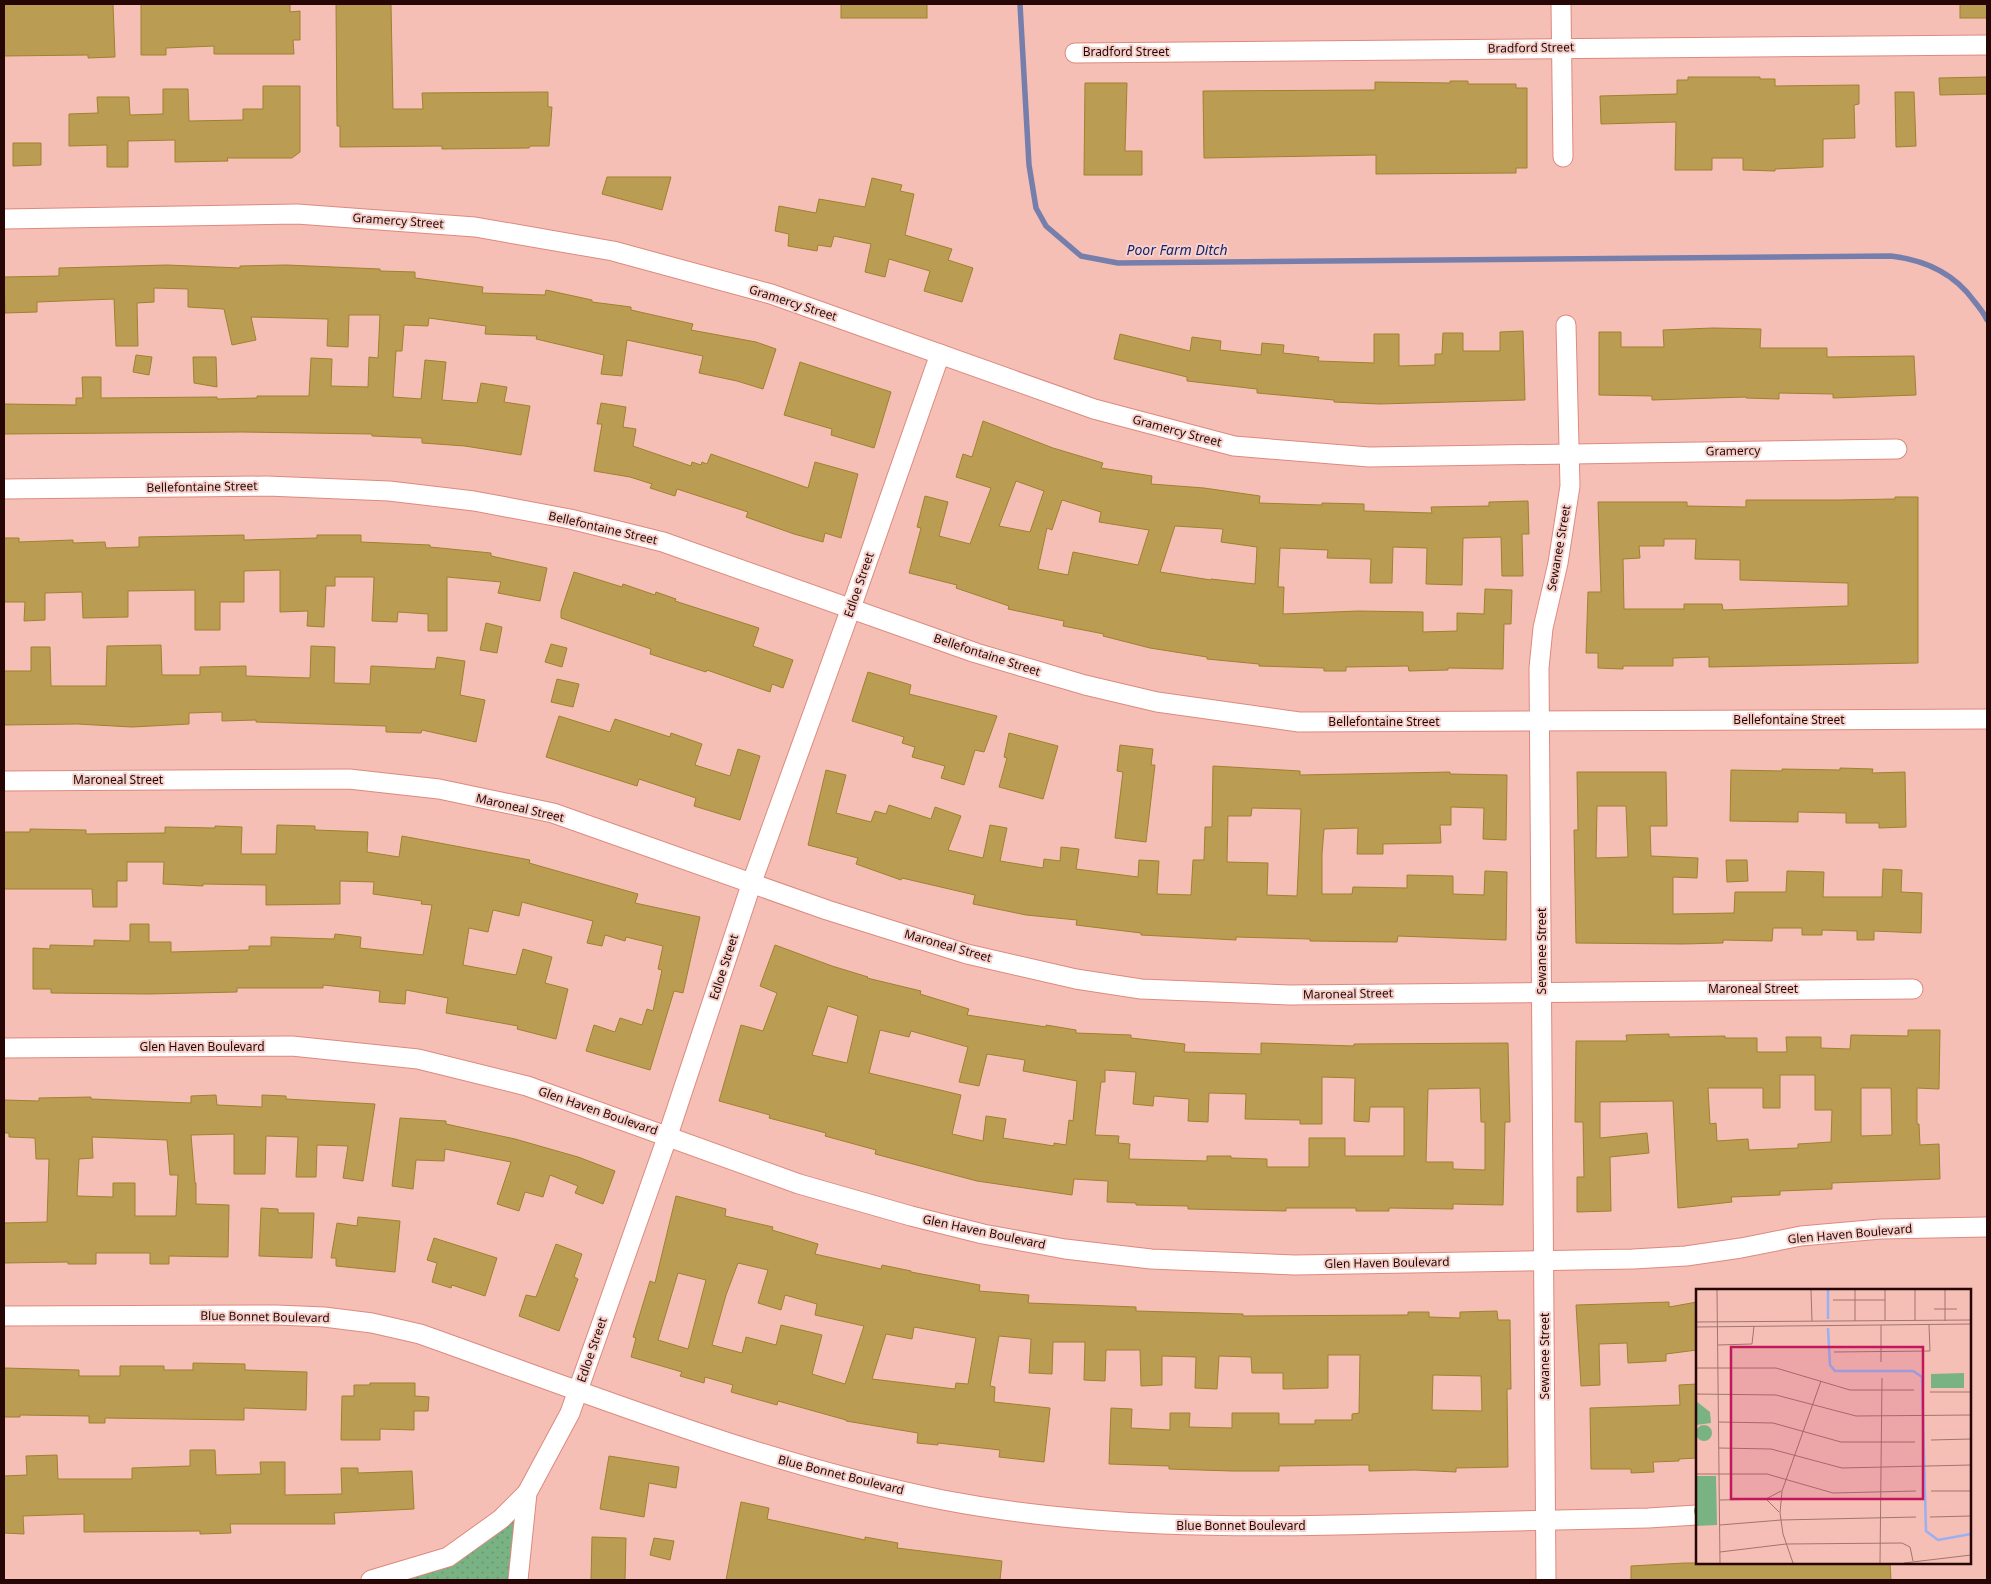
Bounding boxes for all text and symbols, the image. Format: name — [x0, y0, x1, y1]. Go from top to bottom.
street label: Bradford Street — [1487, 38, 1575, 57]
street label: Bradford Street — [1083, 43, 1170, 60]
street label: Gramercy Street — [352, 209, 445, 232]
water label: Poor Farm Ditch — [1126, 240, 1228, 259]
street label: Gramercy Street — [747, 280, 840, 325]
street label: Gramercy Street — [1131, 410, 1224, 451]
street label: Gramercy — [1705, 442, 1761, 459]
street label: Bellefontaine Street — [146, 477, 258, 496]
street label: Sewanee Street — [1543, 503, 1575, 592]
street label: Bellefontaine Street — [547, 507, 660, 548]
street label: Edloe Street — [839, 549, 878, 620]
street label: Bellefontaine Street — [932, 629, 1043, 680]
street label: Bellefontaine Street — [1733, 711, 1845, 728]
street label: Bellefontaine Street — [1328, 713, 1440, 730]
street label: Maroneal Street — [73, 771, 164, 788]
street label: Maroneal Street — [474, 789, 567, 826]
street label: Sewanee Street — [1533, 907, 1550, 994]
street label: Maroneal Street — [902, 925, 994, 966]
street label: Edloe Street — [705, 931, 742, 1002]
street label: Maroneal Street — [1708, 980, 1799, 997]
street label: Maroneal Street — [1303, 984, 1394, 1003]
street label: Glen Haven Boulevard — [139, 1038, 265, 1055]
street label: Glen Haven Boulevard — [536, 1082, 660, 1139]
street label: Glen Haven Boulevard — [921, 1210, 1047, 1253]
street label: Glen Haven Boulevard — [1787, 1220, 1913, 1247]
street label: Glen Haven Boulevard — [1324, 1253, 1450, 1272]
inset map — [1696, 1289, 1971, 1564]
street label: Blue Bonnet Boulevard — [200, 1307, 330, 1326]
street label: Sewanee Street — [1536, 1312, 1553, 1399]
street label: Edloe Street — [572, 1314, 611, 1385]
street label: Blue Bonnet Boulevard — [776, 1451, 906, 1498]
street label: Blue Bonnet Boulevard — [1176, 1517, 1306, 1534]

